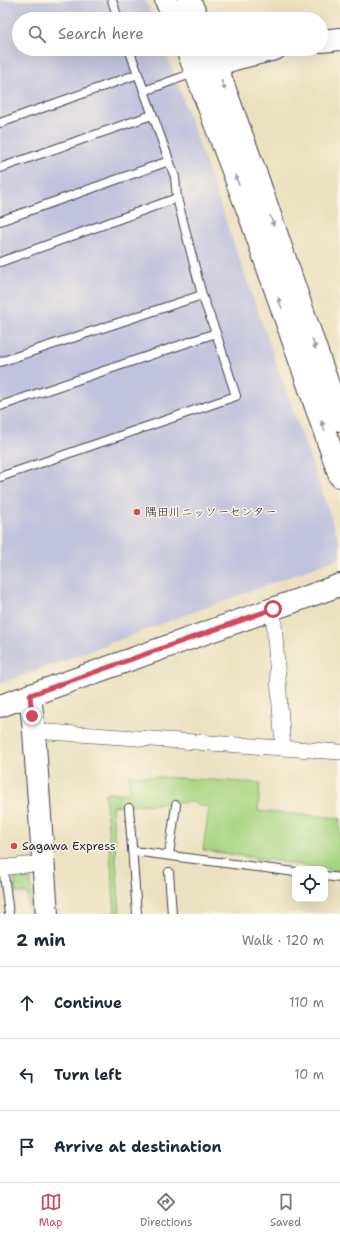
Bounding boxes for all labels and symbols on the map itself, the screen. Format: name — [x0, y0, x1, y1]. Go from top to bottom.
one-way arrow — [221, 80, 227, 92]
one-way arrow — [234, 174, 240, 186]
one-way arrow — [269, 215, 275, 227]
one-way arrow — [277, 297, 283, 309]
one-way arrow — [311, 338, 317, 350]
one-way arrow — [319, 420, 325, 432]
place label: 隅田川ニッソーセンター — [145, 504, 277, 520]
marker: 隅田川ニッソーセンター — [132, 507, 142, 517]
route start — [264, 600, 282, 618]
route end — [23, 707, 41, 725]
place label: Sagawa Express — [22, 838, 116, 854]
marker: Sagawa Express — [9, 841, 19, 851]

